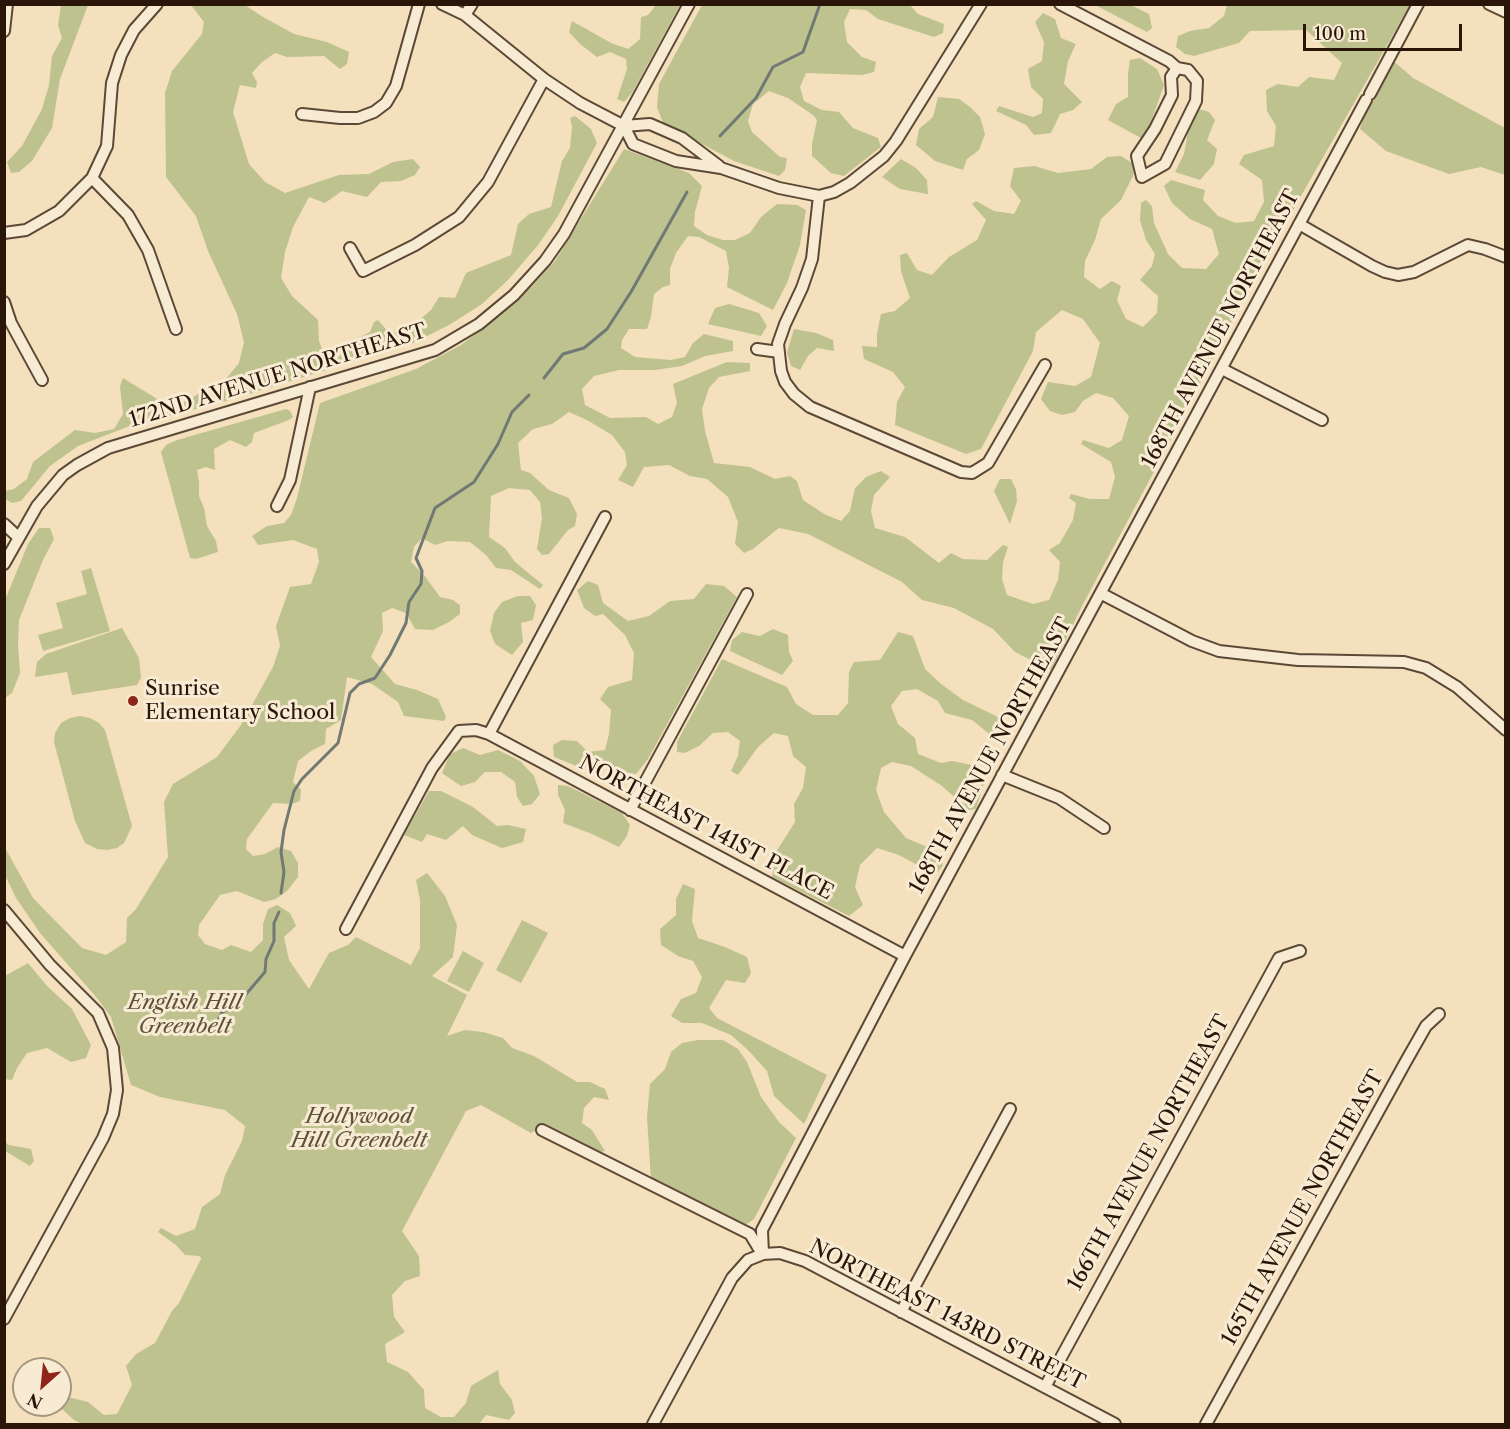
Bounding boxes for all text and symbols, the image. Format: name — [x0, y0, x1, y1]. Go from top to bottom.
scale bar — [1306, 12, 1465, 50]
text: 100 m — [1314, 23, 1366, 45]
street label: 168TH AVENUE NORTHEAST — [1137, 186, 1305, 472]
street label: 172ND AVENUE NORTHEAST — [126, 319, 430, 433]
street label: 168TH AVENUE NORTHEAST — [904, 614, 1078, 898]
place label: Sunrise Elementary School — [145, 676, 335, 726]
marker: Sunrise Elementary School — [126, 694, 140, 708]
street label: NORTHEAST 141ST PLACE — [575, 750, 837, 906]
park label: English Hill Greenbelt — [128, 990, 242, 1040]
street label: 166TH AVENUE NORTHEAST — [1063, 1011, 1235, 1295]
street label: 165TH AVENUE NORTHEAST — [1217, 1066, 1389, 1350]
park label: Hollywood Hill Greenbelt — [291, 1104, 427, 1154]
street label: NORTHEAST 143RD STREET — [805, 1234, 1089, 1396]
north arrow — [12, 1357, 72, 1417]
text: N — [24, 1389, 45, 1413]

